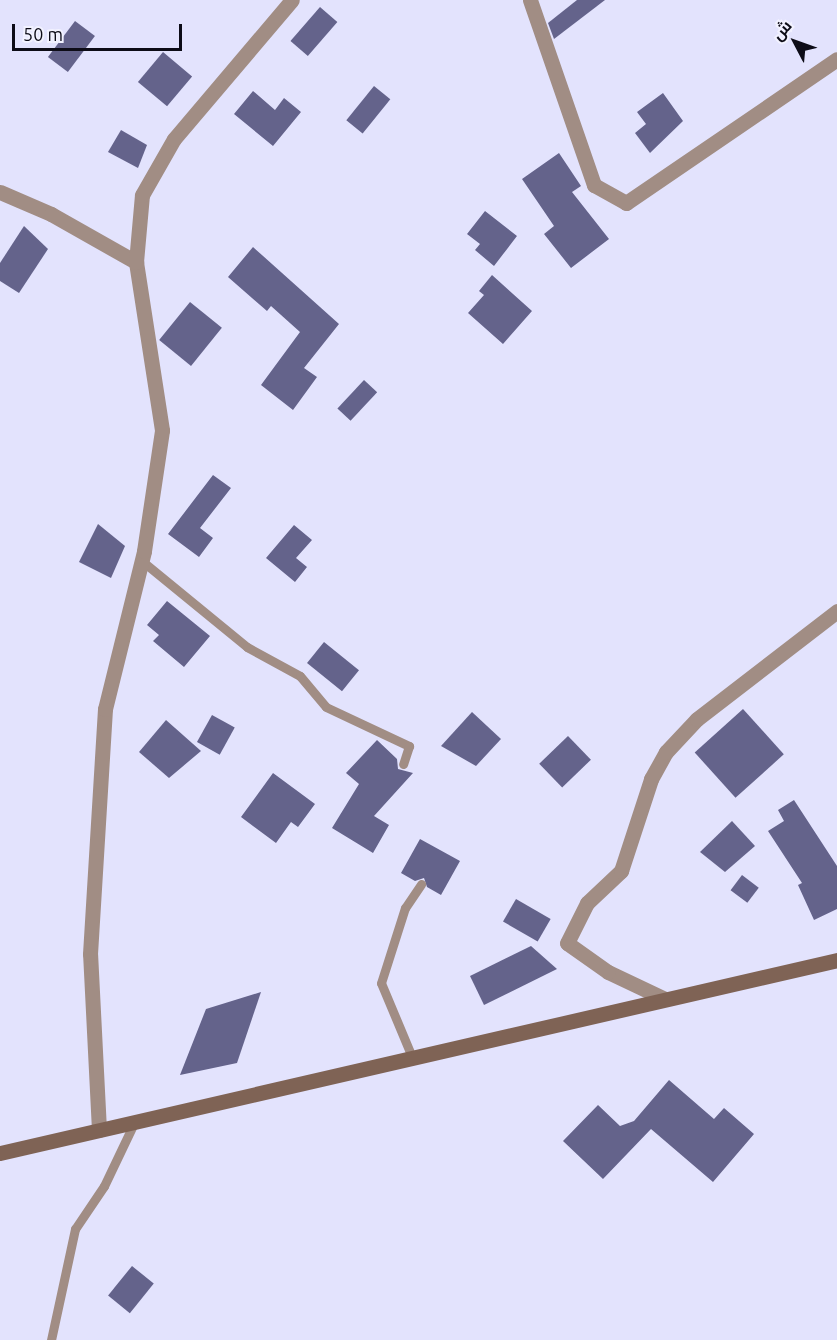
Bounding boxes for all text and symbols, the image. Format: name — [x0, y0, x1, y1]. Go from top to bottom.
scale bar — [15, 12, 184, 50]
north arrow — [765, 12, 825, 72]
text: ش — [768, 17, 795, 44]
text: 50 m — [23, 24, 63, 44]

